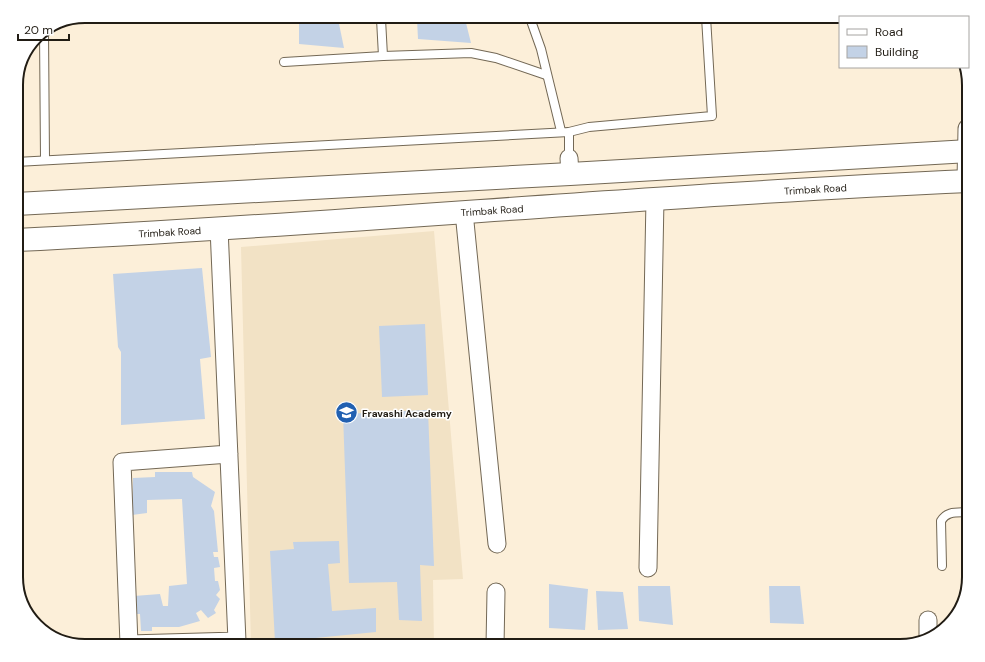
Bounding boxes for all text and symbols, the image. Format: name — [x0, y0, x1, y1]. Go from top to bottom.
scale bar — [18, 16, 69, 42]
legend — [839, 16, 969, 68]
text: 20 m — [24, 22, 53, 38]
text: Road — [875, 24, 903, 40]
text: Building — [875, 44, 919, 60]
street label: Trimbak Road — [784, 181, 847, 197]
street label: Trimbak Road — [460, 201, 524, 219]
street label: Trimbak Road — [138, 223, 202, 240]
school or university icon: Fravashi Academy — [334, 400, 360, 426]
place label: Fravashi Academy — [362, 407, 452, 420]

